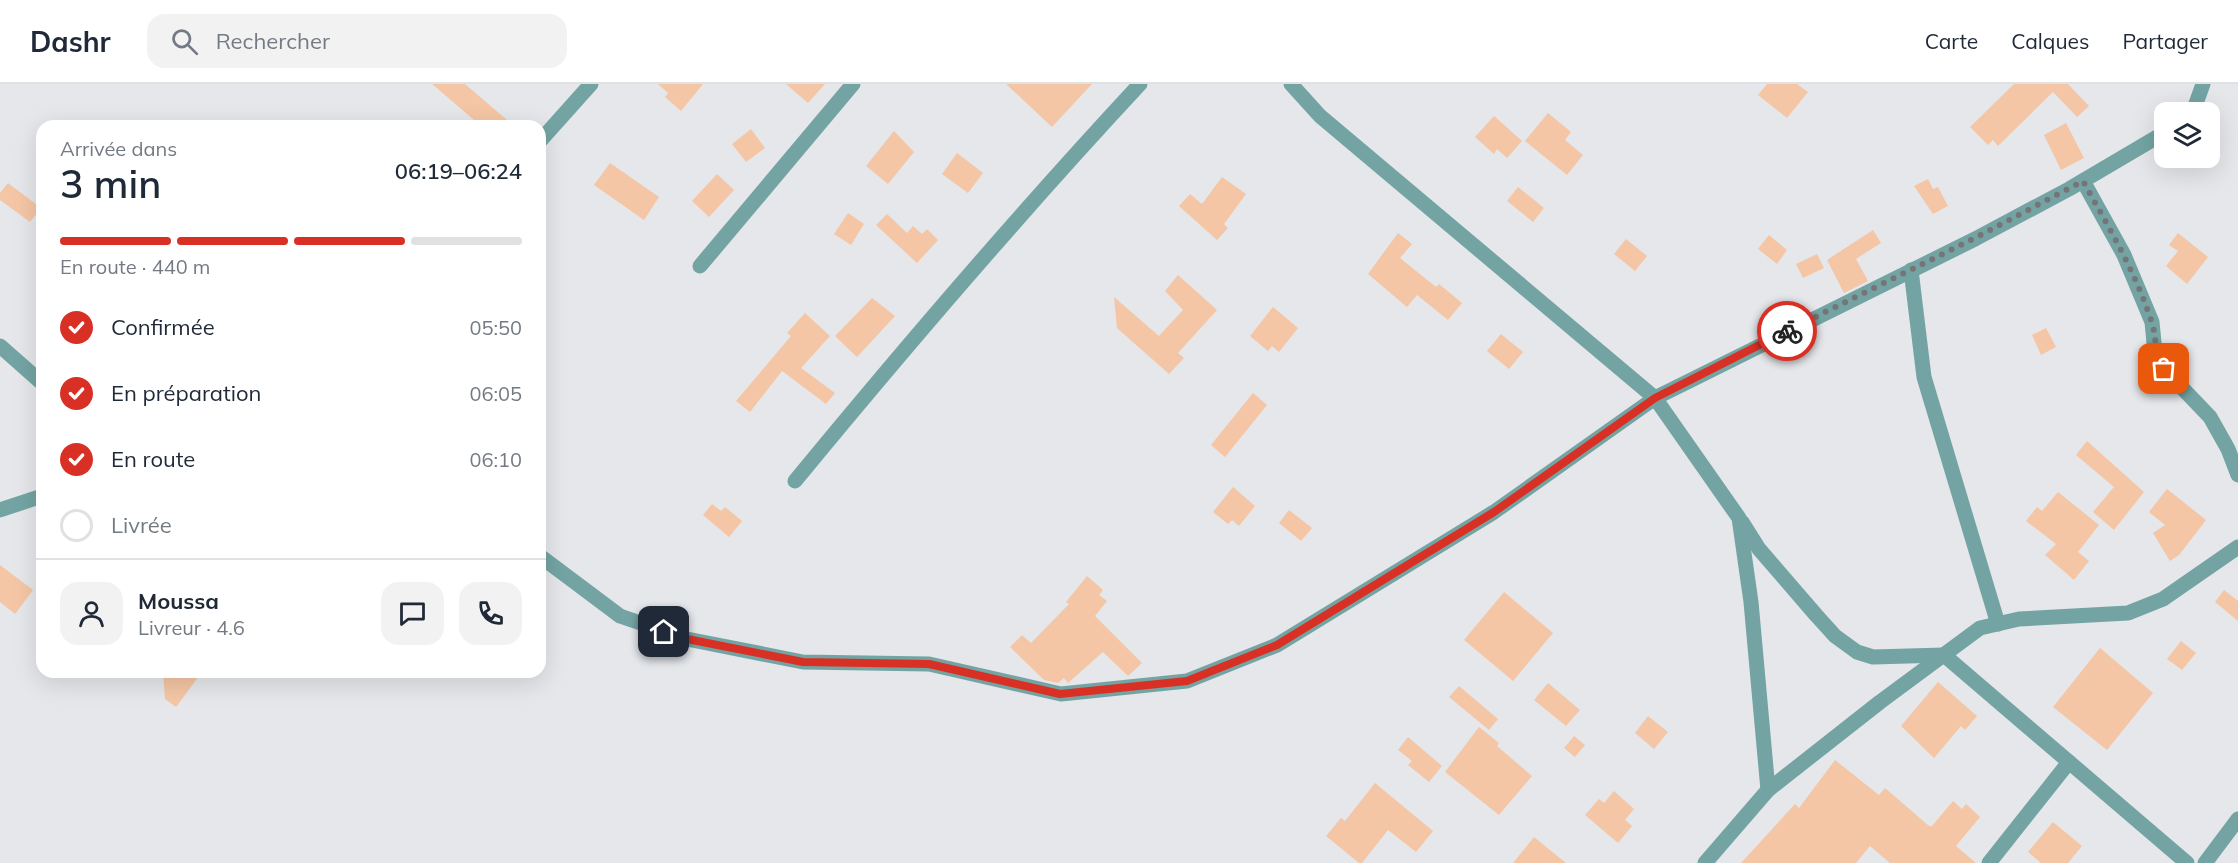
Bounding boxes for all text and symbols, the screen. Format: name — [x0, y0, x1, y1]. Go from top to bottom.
search box — [147, 14, 567, 68]
text: Dashr — [30, 24, 111, 59]
icon: search — [168, 25, 201, 58]
text: Rechercher — [216, 27, 330, 55]
text: Carte — [1925, 28, 1978, 54]
text: Calques — [2011, 28, 2089, 54]
text: Partager — [2122, 28, 2208, 54]
map controls — [2154, 102, 2220, 168]
button: layers — [2154, 102, 2220, 168]
text: Arrivée dans — [60, 136, 177, 161]
text: 06:19–06:24 — [395, 157, 522, 185]
text: 3 min — [60, 159, 161, 208]
text: En route · 440 m — [60, 254, 210, 279]
courier — [1757, 301, 1817, 361]
icon: check — [60, 311, 93, 344]
text: Confirmée — [111, 313, 215, 341]
text: 05:50 — [469, 315, 522, 340]
icon: bike — [1771, 315, 1804, 348]
pin — [2138, 343, 2189, 394]
icon: bag — [2147, 352, 2180, 385]
icon: check — [60, 377, 93, 410]
text: En préparation — [111, 379, 261, 407]
text: 06:05 — [469, 381, 522, 406]
icon: check — [60, 443, 93, 476]
text: En route — [111, 445, 195, 473]
text: 06:10 — [469, 447, 522, 472]
text: Livrée — [111, 511, 172, 539]
button: person — [60, 582, 123, 645]
button: chat — [381, 582, 444, 645]
button: phone — [459, 582, 522, 645]
text: Moussa — [138, 587, 219, 615]
pin — [638, 606, 689, 657]
text: Livreur · 4.6 — [138, 615, 245, 640]
icon: home — [647, 615, 680, 648]

